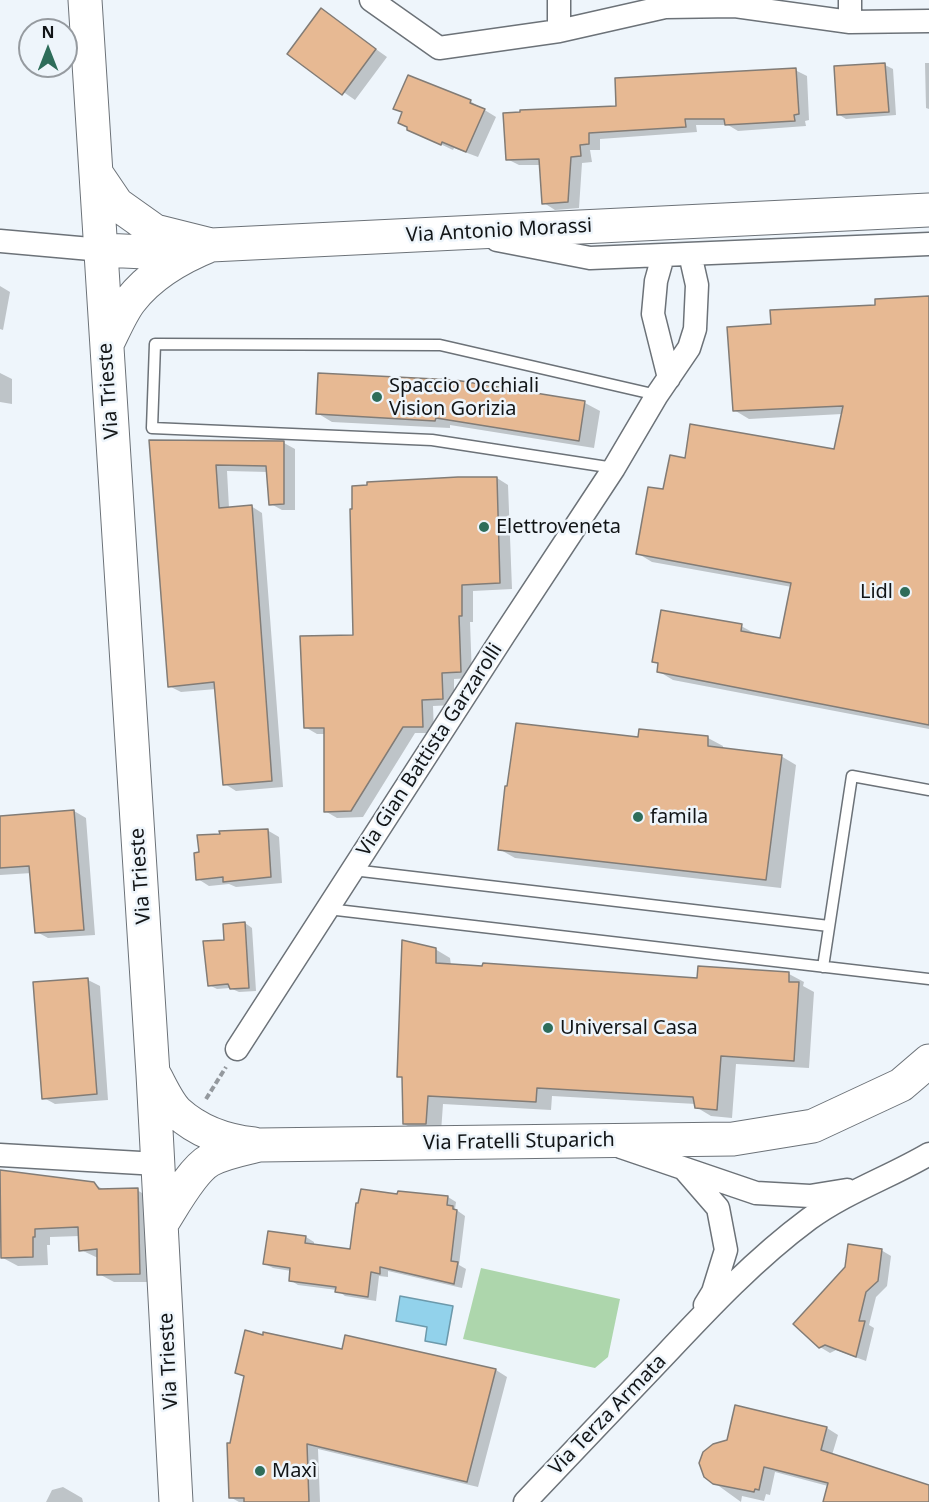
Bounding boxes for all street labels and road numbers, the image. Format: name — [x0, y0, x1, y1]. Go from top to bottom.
street label: Via Antonio Morassi — [405, 214, 593, 248]
street label: Via Trieste — [94, 342, 124, 440]
street label: Via Gian Battista Garzarolli — [352, 639, 508, 861]
street label: Via Trieste — [126, 827, 156, 925]
street label: Via Fratelli Stuparich — [423, 1128, 615, 1156]
street label: Via Trieste — [154, 1312, 184, 1410]
street label: Via Terza Armata — [544, 1350, 672, 1480]

